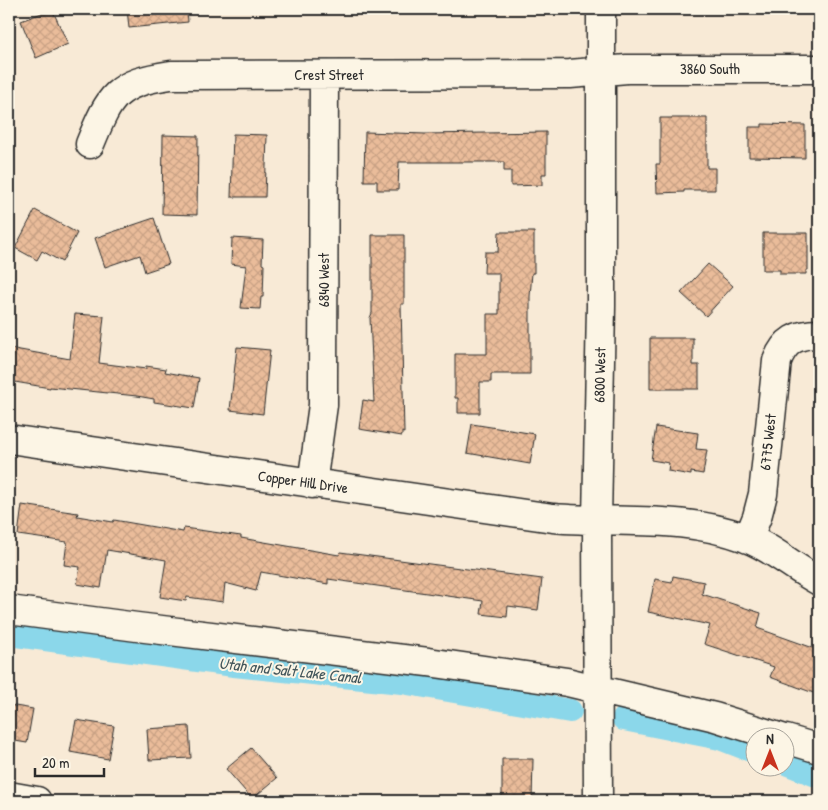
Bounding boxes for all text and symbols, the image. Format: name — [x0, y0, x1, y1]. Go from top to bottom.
street label: 3860 South — [680, 58, 740, 79]
street label: Crest Street — [294, 64, 364, 85]
street label: 6840 West — [313, 252, 334, 307]
street label: 6800 West — [589, 346, 610, 403]
street label: 6775 West — [754, 412, 781, 471]
street label: Copper Hill Drive — [257, 465, 350, 498]
water label: Utah and Salt Lake Canal — [218, 652, 363, 688]
north arrow — [746, 728, 796, 778]
text: N — [766, 729, 774, 748]
scale bar — [35, 745, 104, 777]
text: 20 m — [42, 752, 69, 773]

